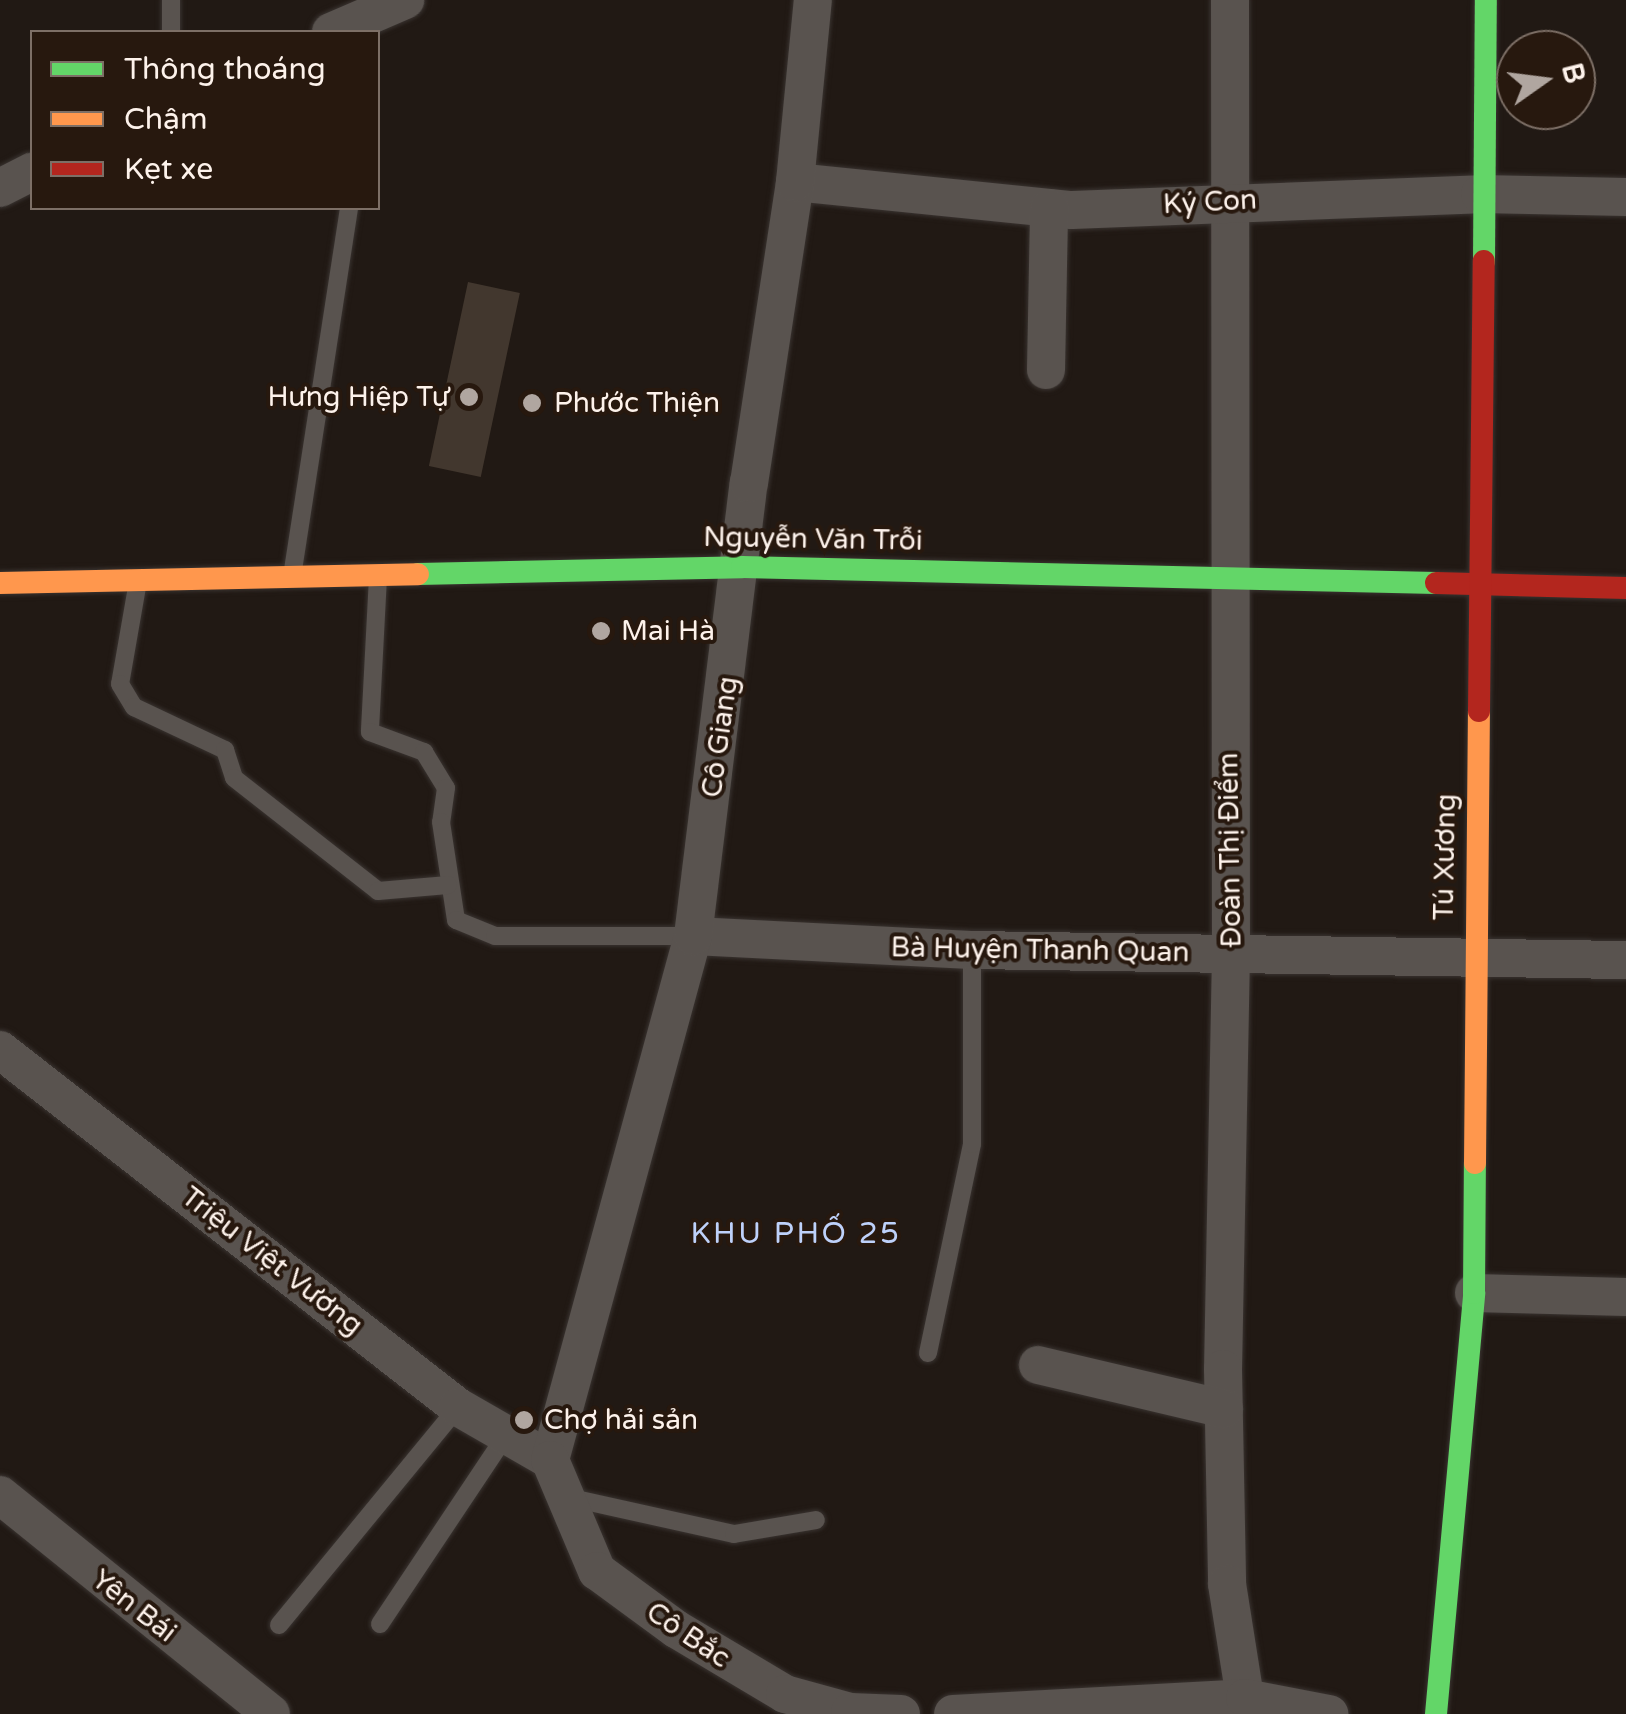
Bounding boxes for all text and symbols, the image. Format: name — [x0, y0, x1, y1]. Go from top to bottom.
legend — [30, 30, 380, 210]
north arrow — [1496, 30, 1596, 130]
text: Thông thoáng — [124, 51, 326, 88]
text: B — [1554, 60, 1592, 87]
text: Chậm — [124, 101, 208, 138]
text: Kẹt xe — [124, 151, 213, 188]
street label: Ký Con — [1162, 183, 1258, 221]
place label: Hưng Hiệp Tự — [268, 380, 449, 414]
marker: Hưng Hiệp Tự — [458, 386, 480, 408]
place label: Phước Thiện — [554, 386, 720, 420]
marker: Phước Thiện — [519, 390, 545, 416]
street label: Nguyễn Văn Trỗi — [703, 520, 923, 558]
place label: Mai Hà — [621, 614, 715, 648]
marker: Mai Hà — [590, 620, 612, 642]
street label: Cô Giang — [695, 674, 745, 800]
street label: Đoàn Thị Điểm — [1211, 752, 1249, 948]
street label: Tú Xương — [1427, 793, 1463, 921]
street label: Bà Huyện Thanh Quan — [890, 931, 1190, 969]
street label: Triệu Việt Vương — [175, 1180, 369, 1342]
district label: KHU PHỐ 25 — [691, 1216, 901, 1252]
place label: Chợ hải sản — [544, 1403, 698, 1437]
marker: Chợ hải sản — [513, 1409, 535, 1431]
street label: Yên Bái — [85, 1563, 183, 1649]
street label: Cô Bắc — [640, 1595, 736, 1675]

